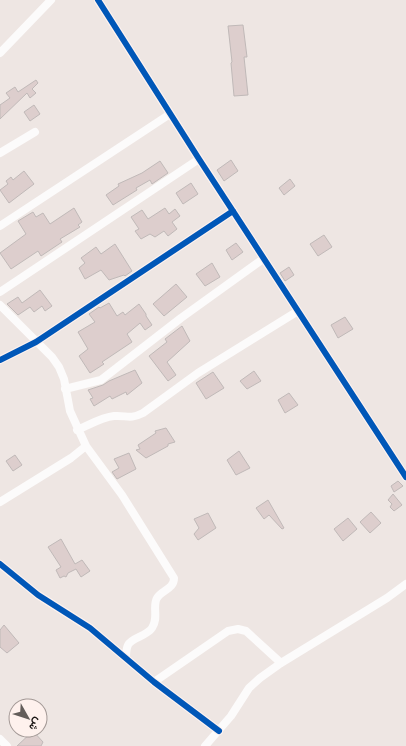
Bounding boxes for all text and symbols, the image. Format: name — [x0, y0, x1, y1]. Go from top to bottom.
north arrow — [8, 698, 48, 738]
text: ش — [26, 715, 45, 734]

